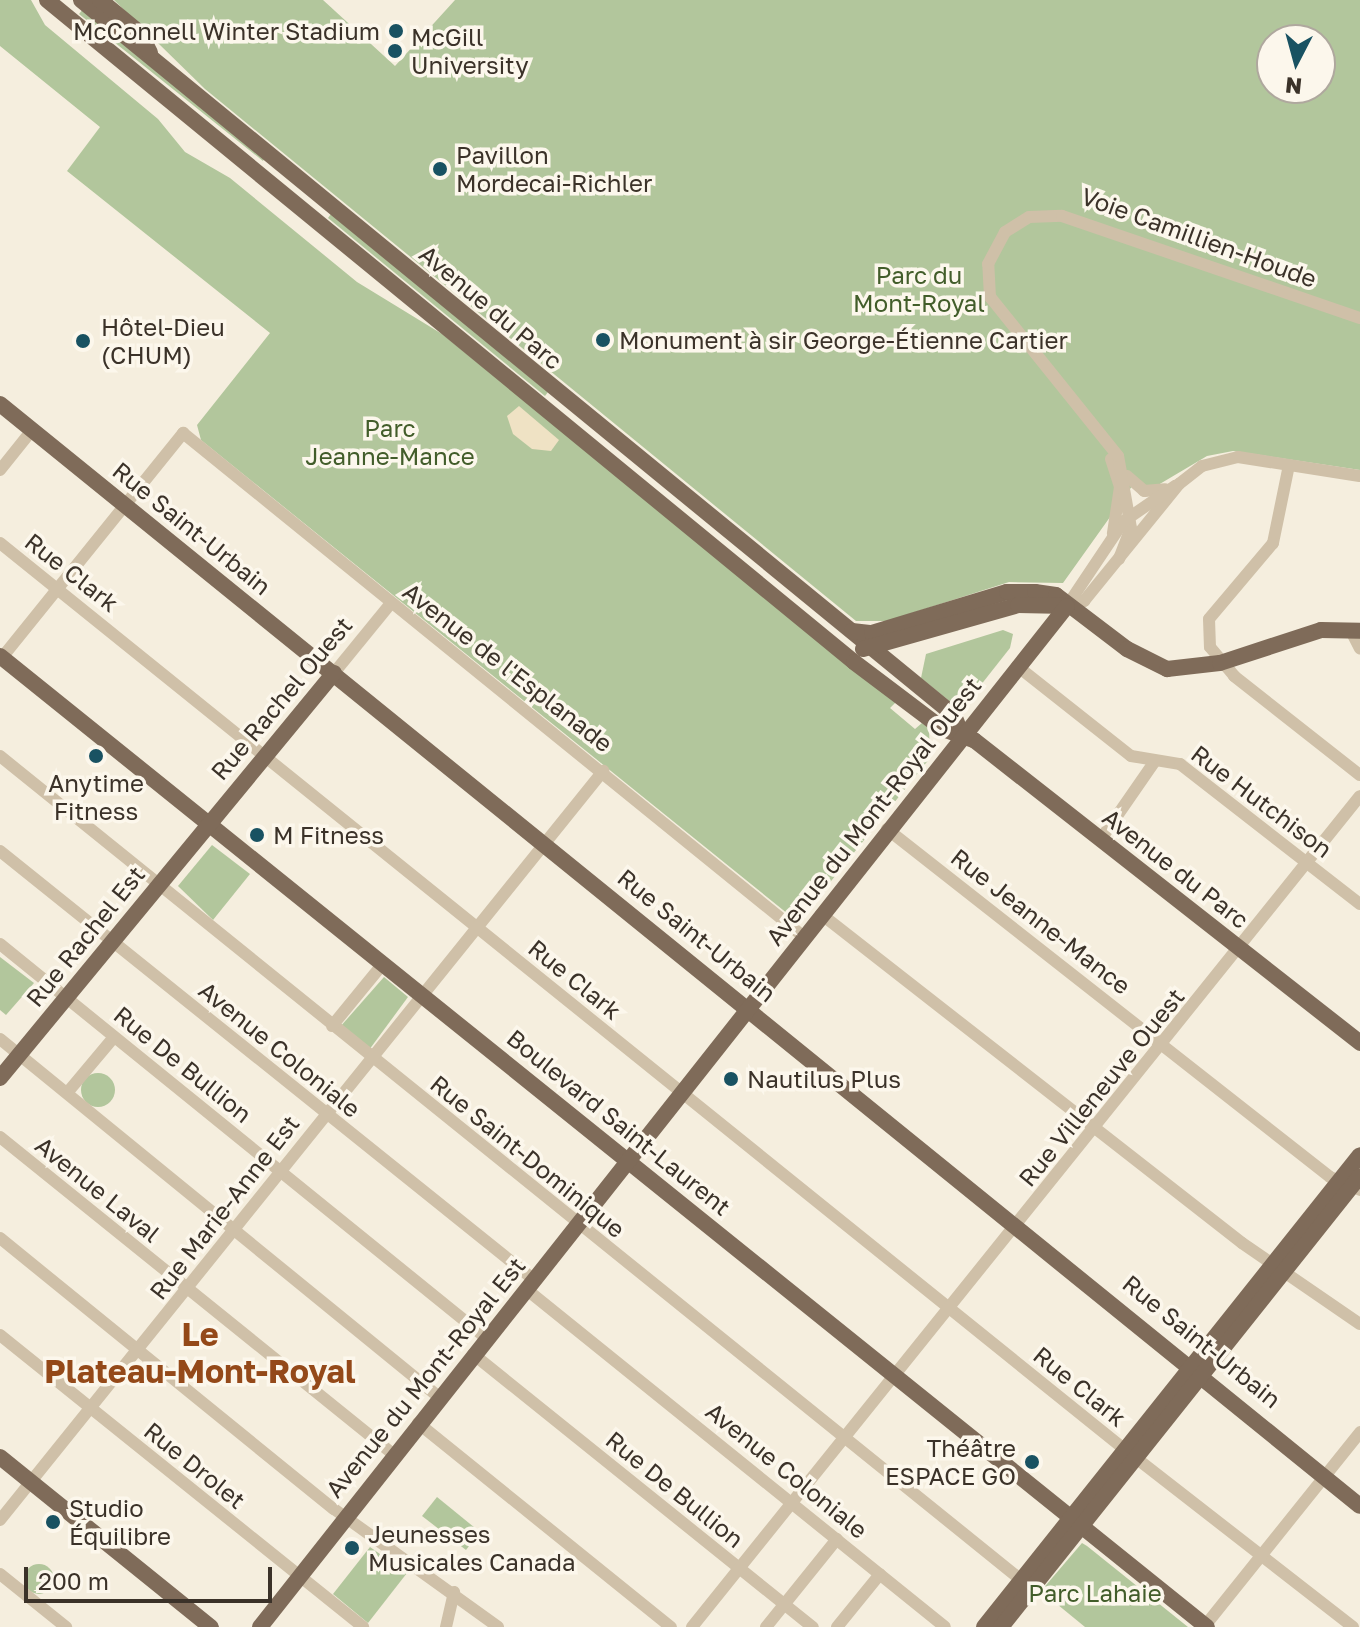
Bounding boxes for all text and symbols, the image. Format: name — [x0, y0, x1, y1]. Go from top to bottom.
place label: McConnell Winter Stadium — [73, 17, 380, 45]
marker: McConnell Winter Stadium — [387, 22, 405, 40]
place label: McGill University — [411, 23, 529, 79]
north arrow — [1256, 24, 1336, 104]
marker: McGill University — [386, 42, 404, 60]
text: N — [1284, 72, 1303, 101]
place label: Pavillon Mordecai-Richler — [456, 141, 652, 197]
marker: Pavillon Mordecai-Richler — [431, 160, 449, 178]
street label: Voie Camillien-Houde — [1077, 181, 1321, 293]
street label: Avenue du Parc — [414, 239, 568, 375]
park label: Parc du Mont-Royal — [853, 261, 985, 317]
place label: Hôtel-Dieu (CHUM) — [101, 313, 225, 369]
place label: Monument à sir George-Étienne Cartier — [619, 326, 1068, 354]
marker: Hôtel-Dieu (CHUM) — [72, 330, 94, 352]
marker: Monument à sir George-Étienne Cartier — [594, 331, 612, 349]
park label: Parc Jeanne-Mance — [305, 414, 475, 470]
street label: Rue Saint-Urbain — [107, 456, 277, 600]
street label: Rue Clark — [19, 527, 125, 617]
street label: Avenue de l'Esplanade — [398, 576, 618, 758]
street label: Rue Rachel Ouest — [204, 611, 358, 785]
street label: Avenue du Mont-Royal Ouest — [759, 671, 987, 951]
street label: Rue Hutchison — [1186, 739, 1338, 863]
marker: Anytime Fitness — [87, 747, 105, 765]
place label: Anytime Fitness — [48, 769, 144, 825]
street label: Avenue du Parc — [1097, 802, 1255, 934]
place label: M Fitness — [273, 821, 384, 849]
marker: M Fitness — [248, 826, 266, 844]
street label: Rue Jeanne-Mance — [946, 842, 1136, 1000]
street label: Rue Rachel Est — [20, 860, 150, 1012]
street label: Rue Saint-Urbain — [612, 863, 782, 1007]
street label: Rue Clark — [523, 933, 627, 1025]
street label: Avenue Coloniale — [193, 975, 367, 1123]
street label: Rue Villeneuve Ouest — [1012, 982, 1190, 1192]
street label: Rue De Bullion — [108, 1000, 258, 1128]
street label: Boulevard Saint-Laurent — [501, 1023, 737, 1221]
place label: Nautilus Plus — [747, 1065, 901, 1093]
street label: Rue Saint-Dominique — [425, 1069, 631, 1243]
marker: Nautilus Plus — [722, 1070, 740, 1088]
street label: Rue Marie-Anne Est — [143, 1109, 305, 1305]
street label: Avenue Laval — [30, 1130, 166, 1248]
street label: Avenue du Mont-Royal Est — [319, 1251, 531, 1503]
street label: Rue Saint-Urbain — [1117, 1269, 1287, 1413]
district label: Le Plateau-Mont-Royal — [44, 1316, 356, 1391]
street label: Rue Clark — [1028, 1340, 1132, 1432]
street label: Avenue Coloniale — [700, 1396, 874, 1544]
street label: Rue Drolet — [139, 1416, 251, 1514]
street label: Rue De Bullion — [600, 1425, 750, 1553]
place label: Théâtre ESPACE GO — [885, 1434, 1016, 1490]
marker: Théâtre ESPACE GO — [1023, 1453, 1041, 1471]
place label: Studio Équilibre — [69, 1494, 171, 1550]
marker: Studio Équilibre — [44, 1513, 62, 1531]
place label: Jeunesses Musicales Canada — [368, 1520, 576, 1576]
marker: Jeunesses Musicales Canada — [343, 1539, 361, 1557]
scale bar — [28, 1551, 276, 1601]
text: 200 m — [38, 1566, 109, 1595]
park label: Parc Lahaie — [1028, 1579, 1162, 1607]

